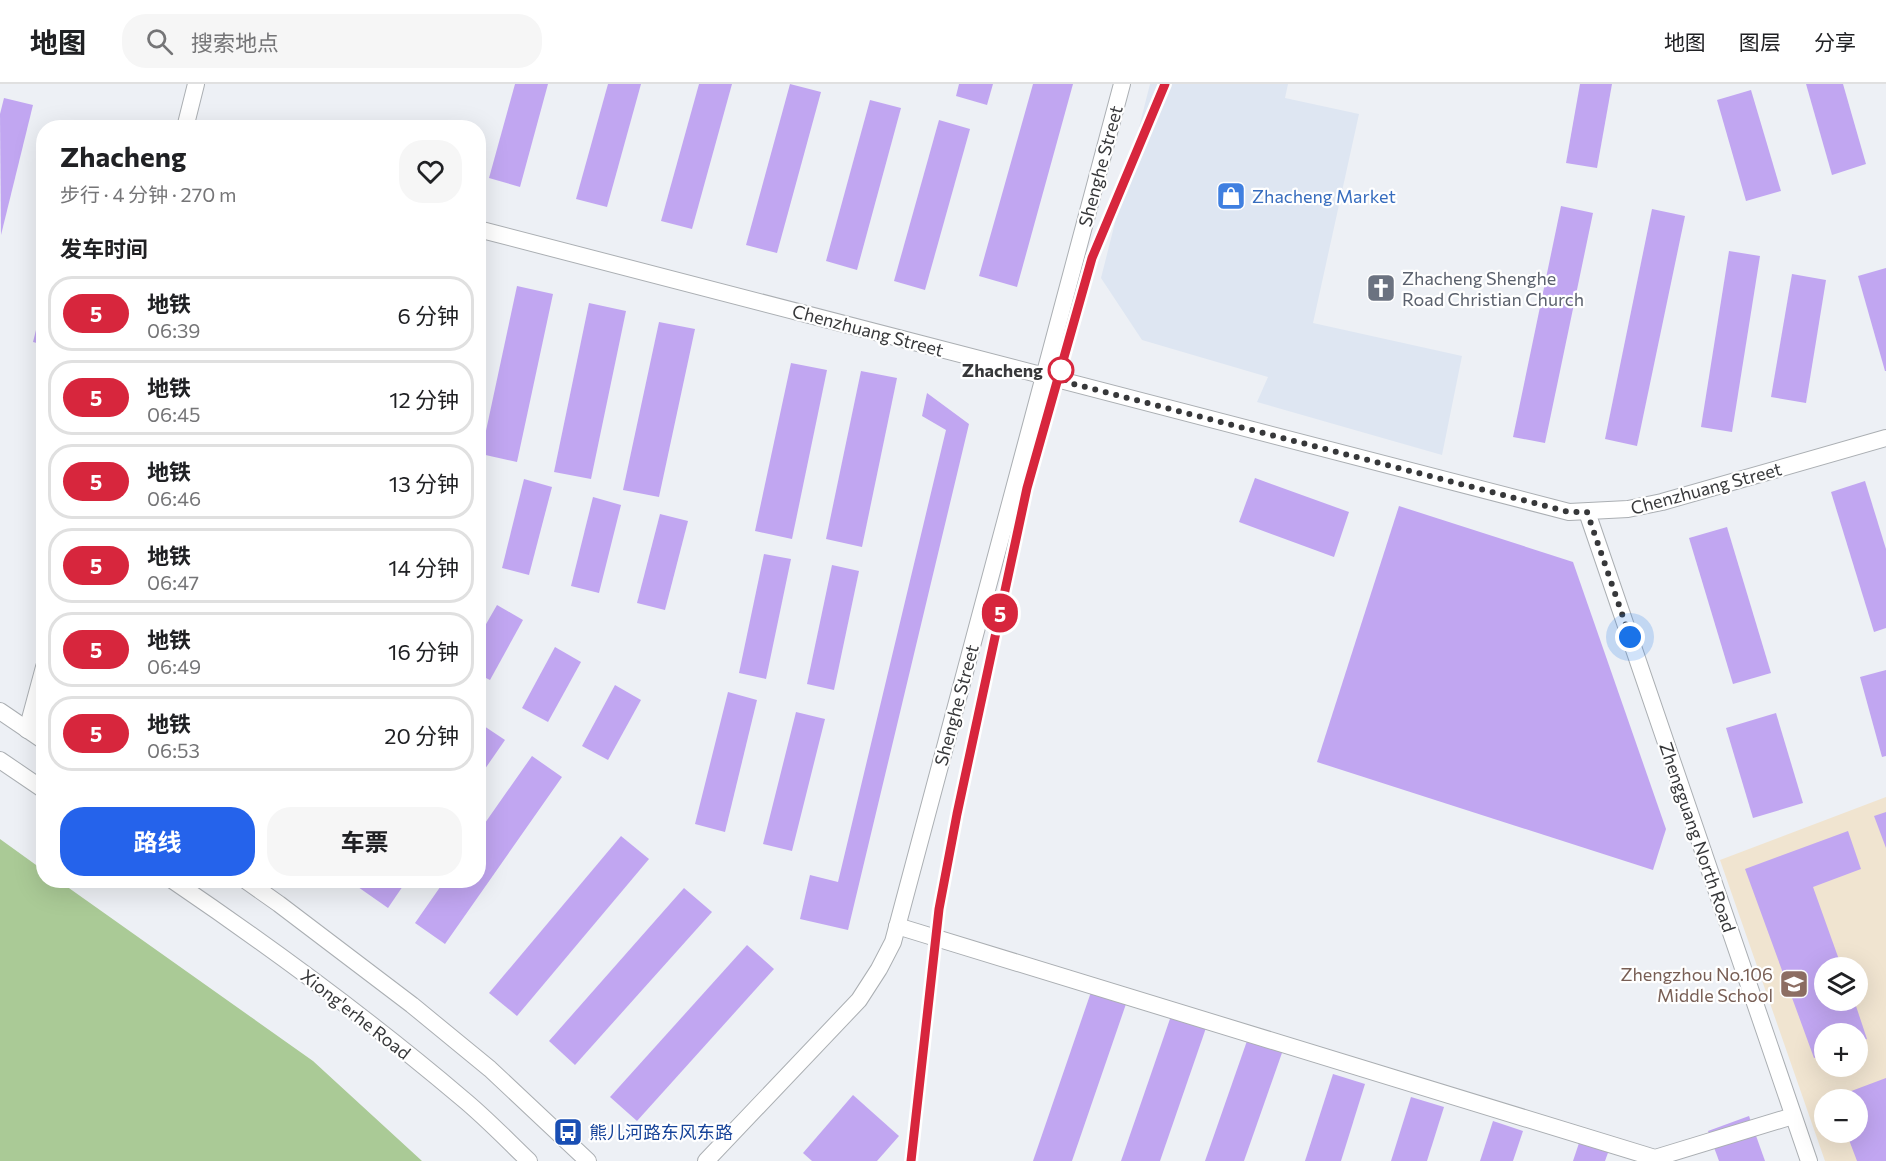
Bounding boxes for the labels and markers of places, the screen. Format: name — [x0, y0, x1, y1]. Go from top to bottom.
shop icon: Zhacheng Market — [1215, 180, 1247, 212]
place label: Zhacheng Market — [1252, 185, 1396, 207]
place label: Zhacheng Shenghe Road Christian Church — [1402, 267, 1584, 310]
church icon: Zhacheng Shenghe Road Christian Church — [1365, 272, 1397, 304]
marker: Zhacheng — [1048, 357, 1074, 383]
place label: Zhacheng — [962, 359, 1043, 381]
place label: Zhengzhou No.106 Middle School — [1620, 963, 1773, 1006]
school or university icon: Zhengzhou No.106 Middle School — [1778, 968, 1810, 1000]
bus stop icon: 熊儿河路东风东路 — [552, 1116, 584, 1148]
place label: 熊儿河路东风东路 — [589, 1121, 733, 1143]

